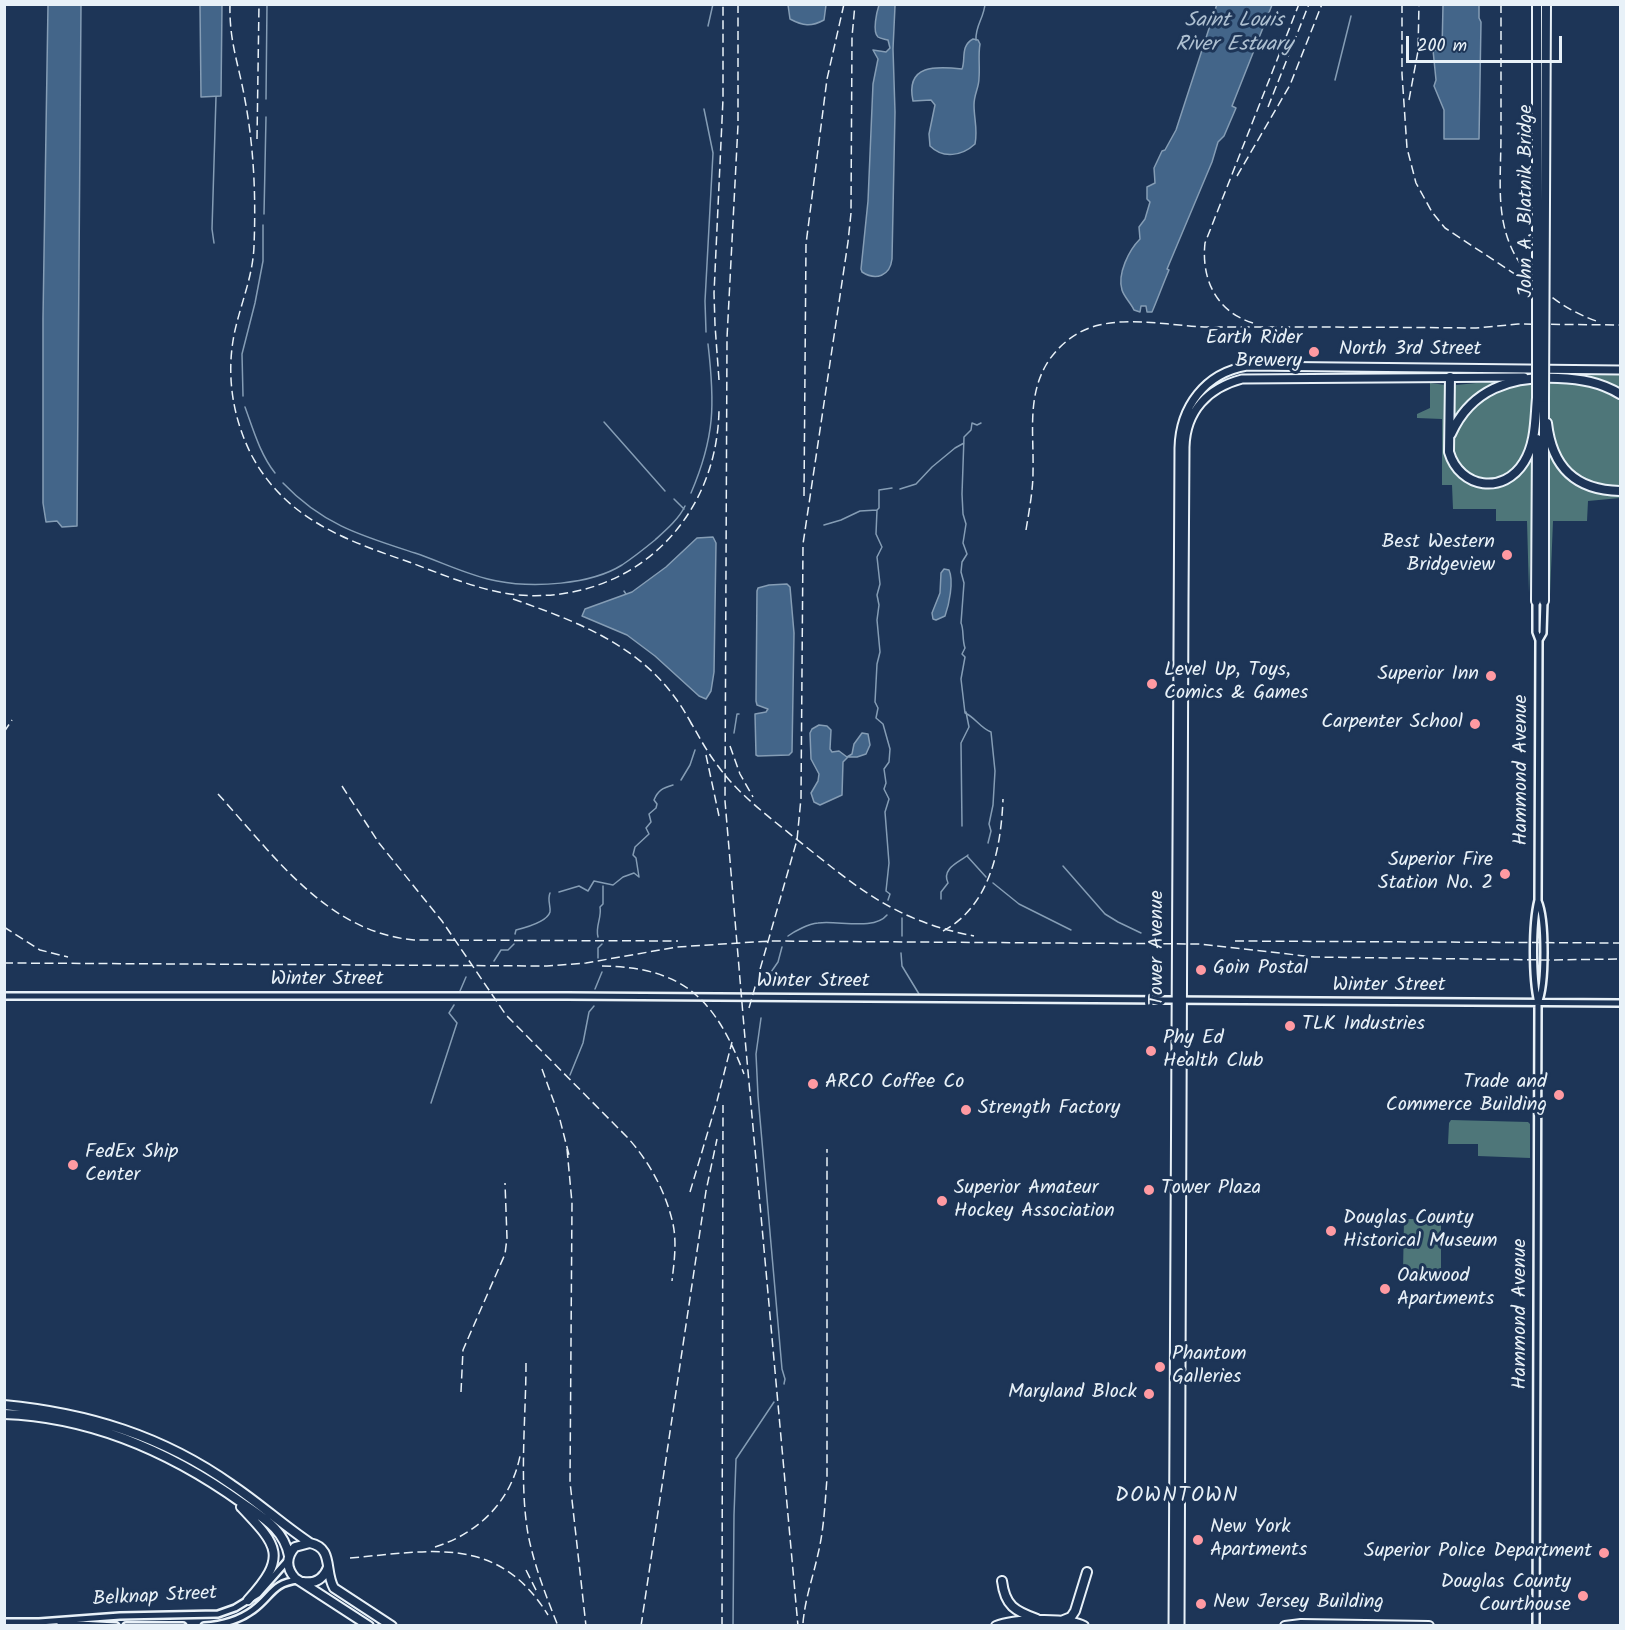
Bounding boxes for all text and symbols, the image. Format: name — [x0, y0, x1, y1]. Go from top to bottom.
water label: Saint Louis River Estuary — [1175, 9, 1293, 59]
scale bar — [1409, 24, 1565, 62]
text: 200 m — [1417, 32, 1467, 61]
street label: John A. Blatnik Bridge — [1516, 105, 1540, 297]
place label: Earth Rider Brewery — [1206, 328, 1302, 375]
street label: North 3rd Street — [1339, 339, 1481, 363]
marker: Earth Rider Brewery — [1307, 345, 1321, 359]
place label: Best Western Bridgeview — [1382, 532, 1495, 579]
marker: Best Western Bridgeview — [1500, 548, 1514, 562]
place label: Level Up, Toys, Comics & Games — [1164, 660, 1308, 707]
place label: Superior Inn — [1378, 664, 1479, 688]
marker: Superior Inn — [1484, 669, 1498, 683]
marker: Level Up, Toys, Comics & Games — [1145, 677, 1159, 691]
street label: Hammond Avenue — [1511, 694, 1535, 846]
place label: Carpenter School — [1321, 712, 1463, 736]
marker: Carpenter School — [1468, 717, 1482, 731]
place label: Superior Fire Station No. 2 — [1378, 850, 1493, 897]
marker: Superior Fire Station No. 2 — [1498, 867, 1512, 881]
street label: Tower Avenue — [1147, 890, 1171, 1006]
place label: Goin Postal — [1213, 958, 1308, 982]
marker: Goin Postal — [1194, 963, 1208, 977]
street label: Winter Street — [270, 969, 384, 993]
street label: Winter Street — [756, 971, 870, 995]
street label: Winter Street — [1332, 975, 1446, 999]
place label: TLK Industries — [1302, 1014, 1425, 1038]
marker: TLK Industries — [1283, 1019, 1297, 1033]
place label: Phy Ed Health Club — [1163, 1028, 1263, 1075]
marker: Phy Ed Health Club — [1144, 1044, 1158, 1058]
place label: ARCO Coffee Co — [825, 1072, 964, 1096]
place label: Trade and Commerce Building — [1386, 1072, 1547, 1119]
marker: ARCO Coffee Co — [806, 1077, 820, 1091]
marker: Trade and Commerce Building — [1552, 1088, 1566, 1102]
place label: Strength Factory — [978, 1098, 1120, 1122]
marker: Strength Factory — [959, 1103, 973, 1117]
place label: FedEx Ship Center — [85, 1142, 178, 1189]
marker: FedEx Ship Center — [66, 1158, 80, 1172]
place label: Superior Amateur Hockey Association — [954, 1178, 1115, 1225]
place label: Tower Plaza — [1161, 1178, 1261, 1202]
marker: Tower Plaza — [1142, 1183, 1156, 1197]
marker: Superior Amateur Hockey Association — [935, 1194, 949, 1208]
place label: Douglas County Historical Museum — [1343, 1208, 1498, 1255]
marker: Douglas County Historical Museum — [1324, 1224, 1338, 1238]
street label: Hammond Avenue — [1510, 1238, 1534, 1390]
place label: Oakwood Apartments — [1397, 1266, 1494, 1313]
marker: Oakwood Apartments — [1378, 1282, 1392, 1296]
place label: Phantom Galleries — [1172, 1344, 1246, 1391]
marker: Phantom Galleries — [1153, 1360, 1167, 1374]
place label: Maryland Block — [1008, 1382, 1137, 1406]
marker: Maryland Block — [1142, 1387, 1156, 1401]
district label: DOWNTOWN — [1115, 1484, 1239, 1510]
place label: New York Apartments — [1210, 1517, 1307, 1564]
marker: New York Apartments — [1191, 1533, 1205, 1547]
place label: Superior Police Department — [1364, 1541, 1592, 1565]
marker: Superior Police Department — [1597, 1546, 1611, 1560]
place label: Douglas County Courthouse — [1441, 1572, 1571, 1619]
street label: Belknap Street — [92, 1583, 218, 1613]
marker: Douglas County Courthouse — [1576, 1589, 1590, 1603]
place label: New Jersey Building — [1213, 1592, 1384, 1616]
marker: New Jersey Building — [1194, 1597, 1208, 1611]

